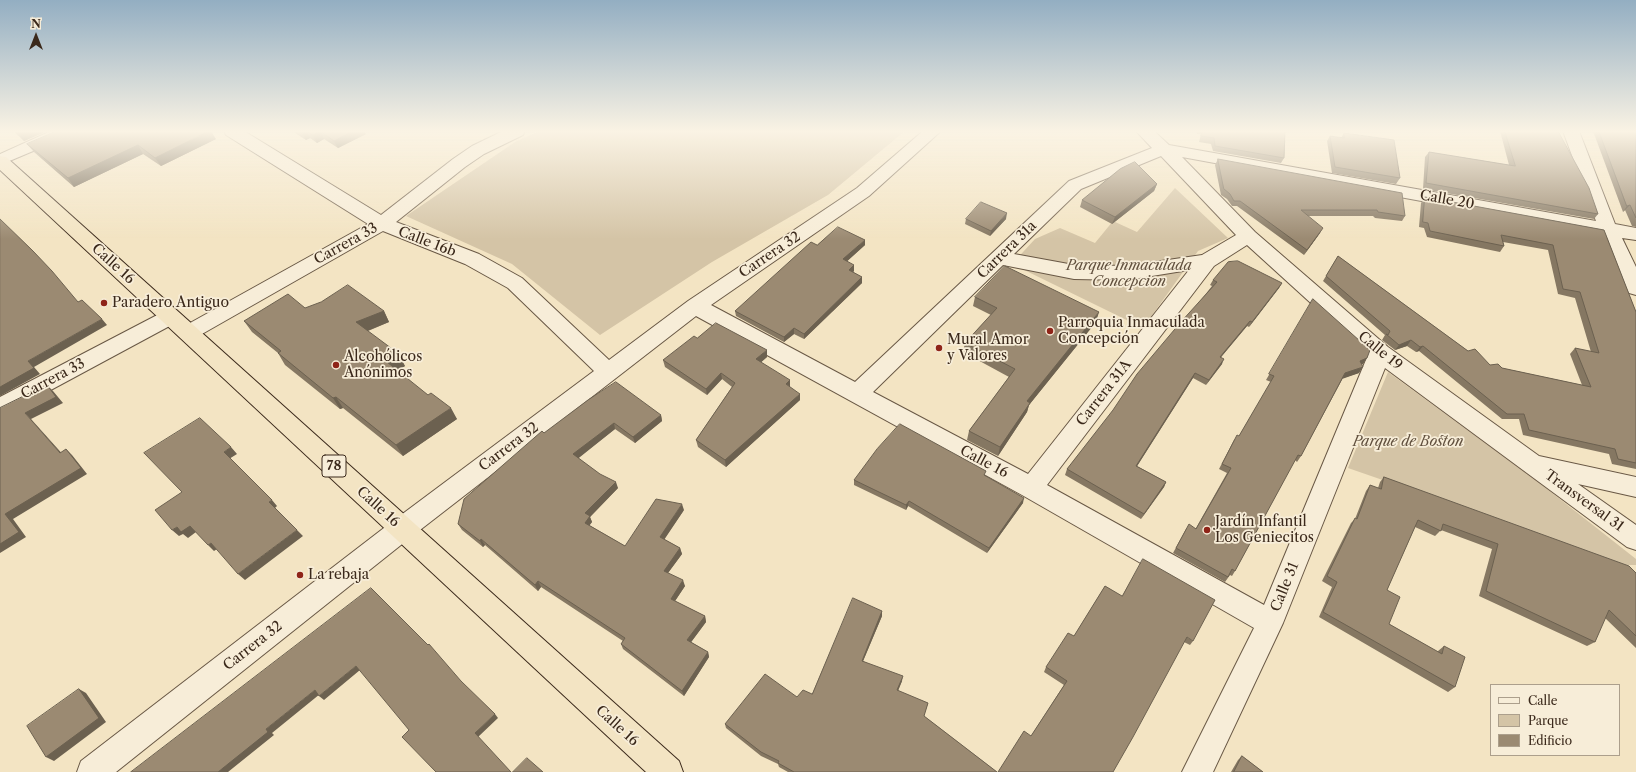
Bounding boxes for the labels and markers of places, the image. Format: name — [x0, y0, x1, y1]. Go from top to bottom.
place label: Paradero Antiguo — [112, 295, 229, 311]
marker: Paradero Antiguo — [99, 298, 109, 308]
place label: Parroquia Inmaculada Concepción — [1058, 315, 1205, 348]
marker: Parroquia Inmaculada Concepción — [1045, 326, 1055, 336]
place label: Mural Amor y Valores — [947, 332, 1029, 364]
marker: Mural Amor y Valores — [934, 343, 944, 353]
place label: Alcohólicos Anónimos — [344, 349, 422, 382]
marker: Alcohólicos Anónimos — [331, 360, 341, 370]
place label: Jardín Infantil Los Geniecitos — [1215, 514, 1314, 546]
marker: Jardín Infantil Los Geniecitos — [1202, 525, 1212, 535]
place label: La rebaja — [308, 567, 369, 583]
marker: La rebaja — [295, 570, 305, 580]

